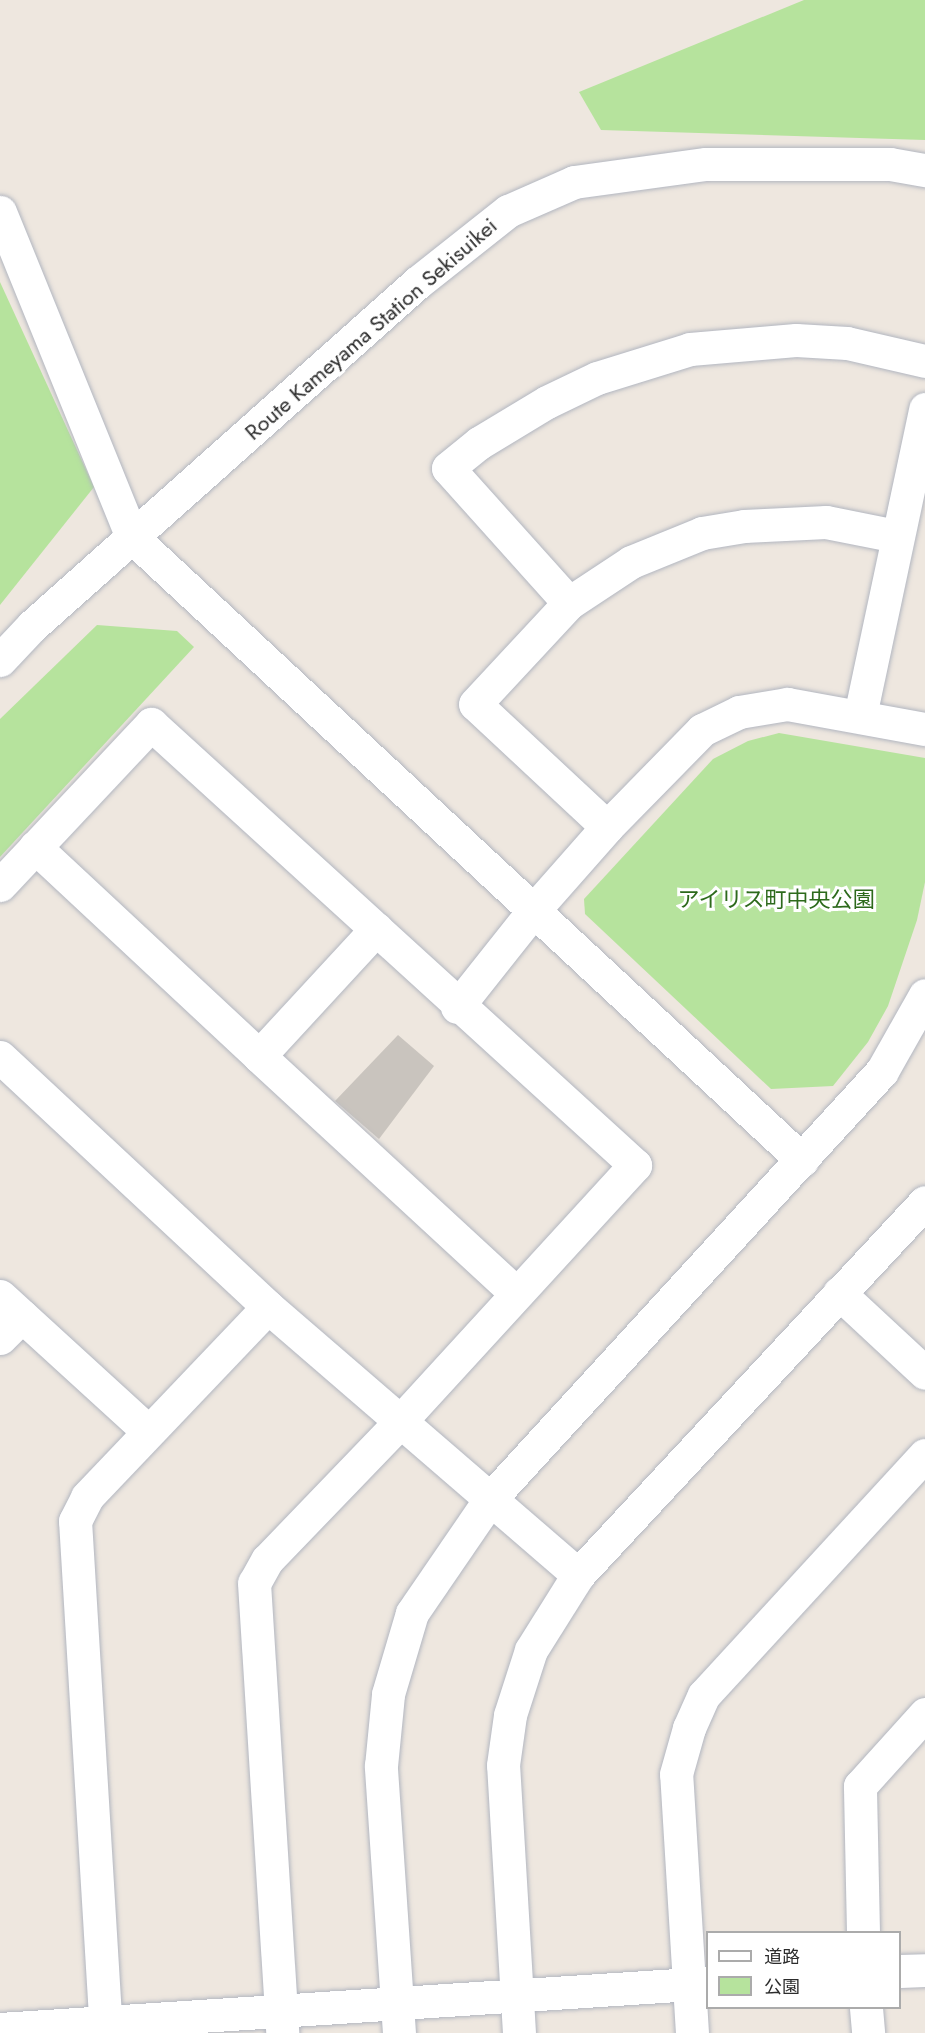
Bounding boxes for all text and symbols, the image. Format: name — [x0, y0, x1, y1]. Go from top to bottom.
street label: Route Kameyama Station Sekisuikei — [240, 212, 502, 446]
park label: アイリス町中央公園 — [677, 887, 875, 913]
legend — [706, 1931, 901, 2009]
text: 道路 — [764, 1944, 800, 1970]
text: 公園 — [764, 1974, 800, 2000]

